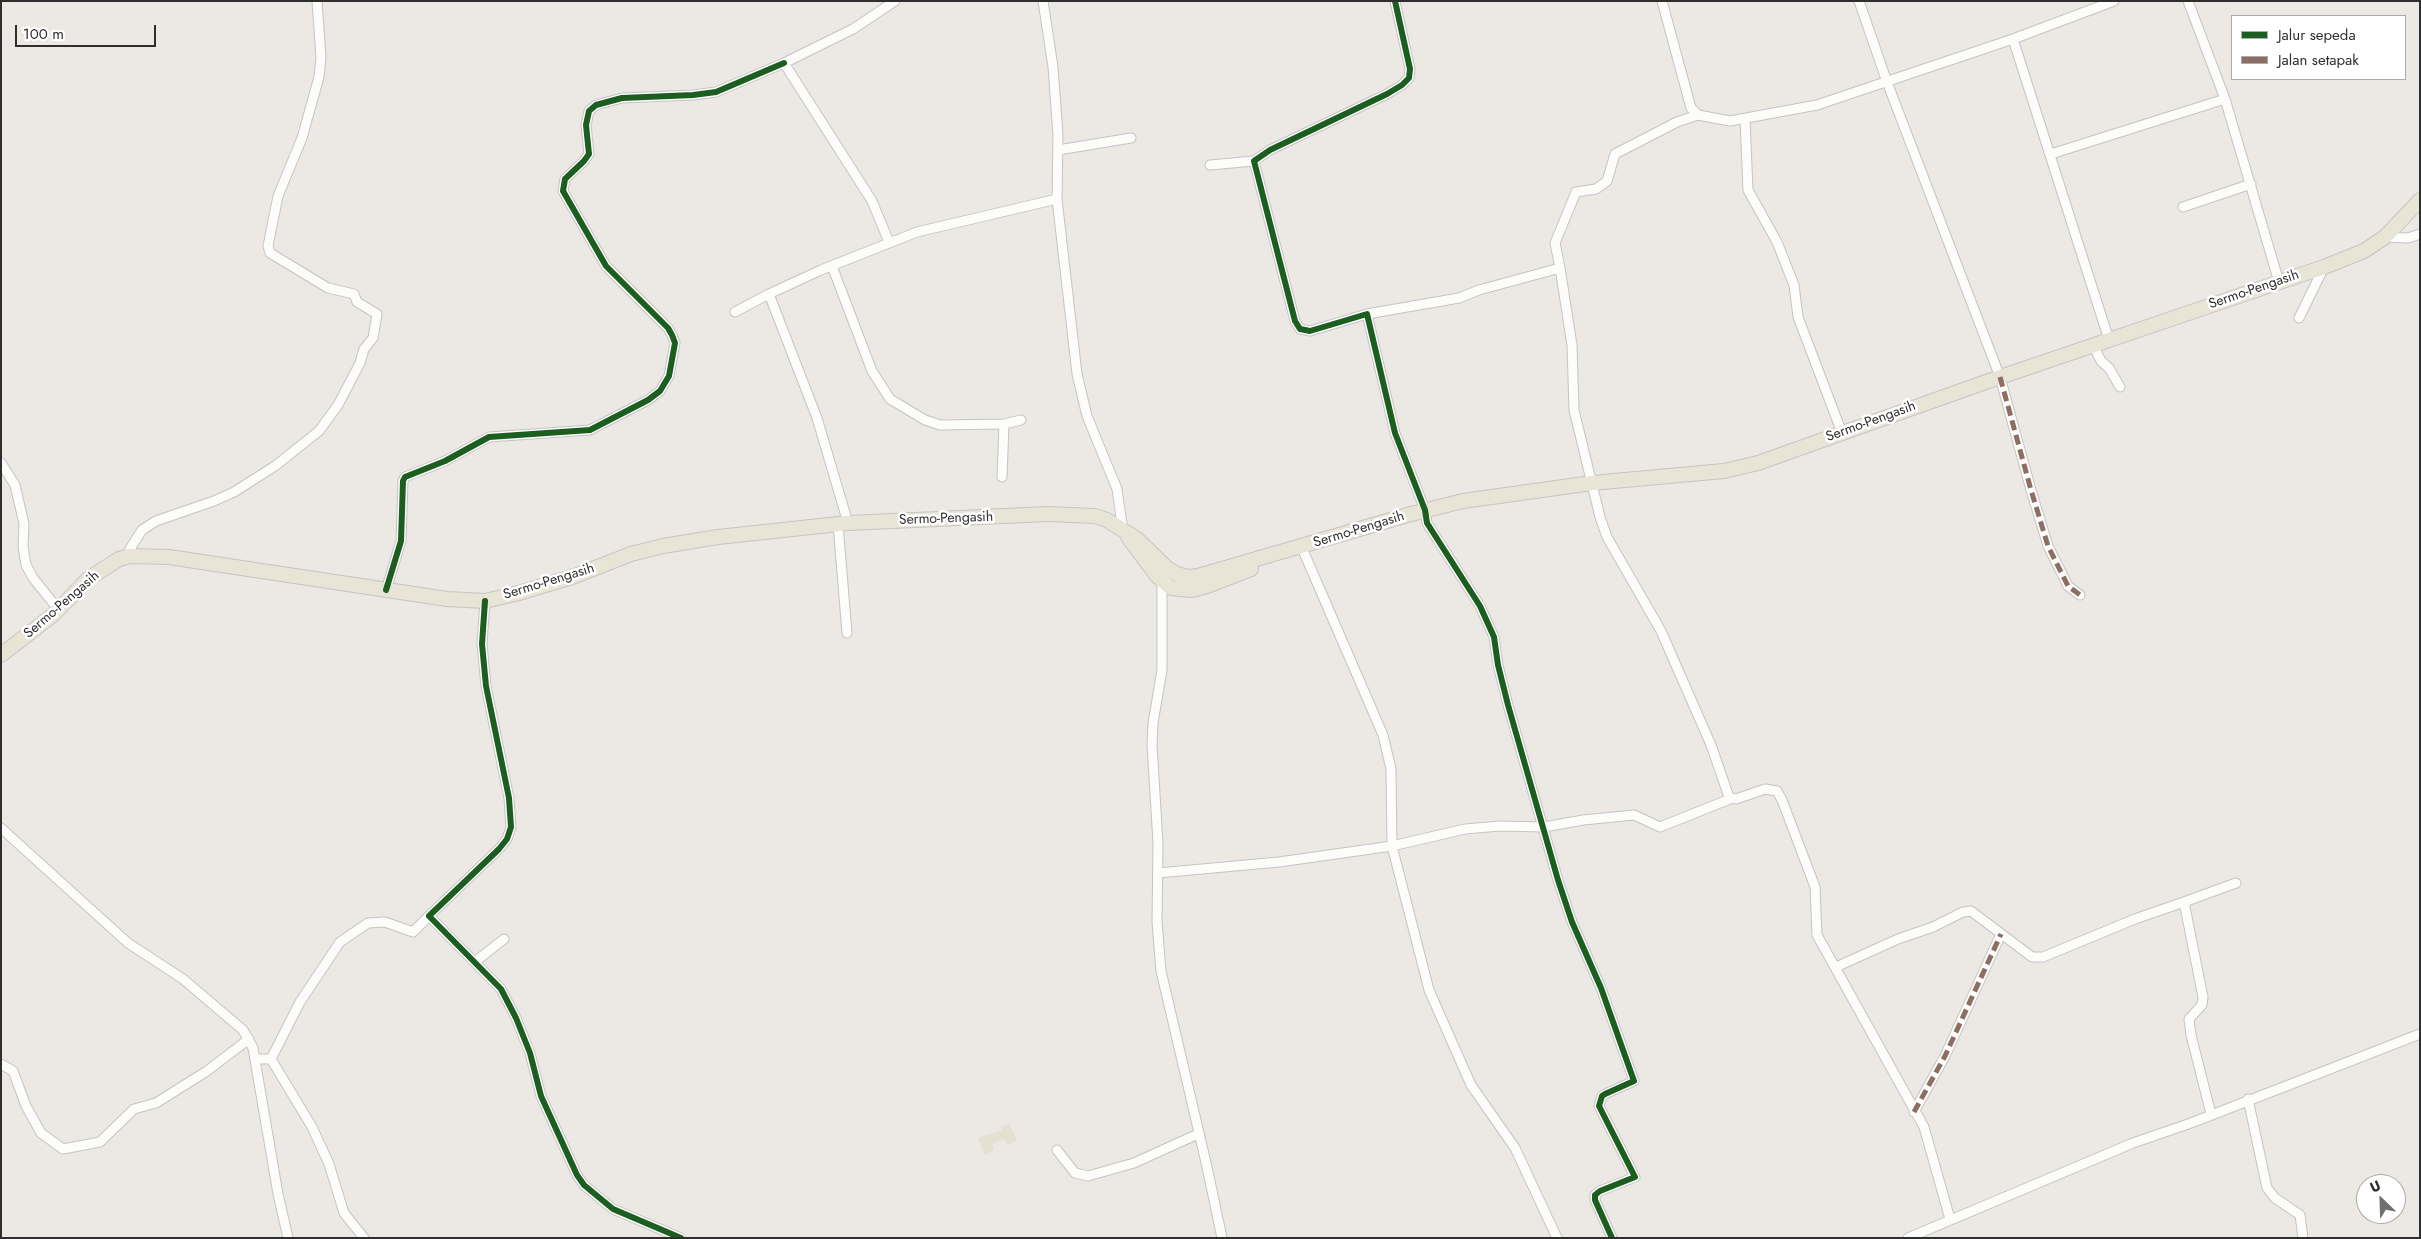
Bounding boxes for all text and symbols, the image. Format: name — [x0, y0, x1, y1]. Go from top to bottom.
scale bar — [18, 15, 159, 47]
legend — [2231, 15, 2406, 80]
text: 100 m — [23, 23, 64, 45]
text: Jalur sepeda — [2278, 24, 2356, 46]
text: Jalan setapak — [2278, 49, 2359, 71]
street label: Sermo-Pengasih — [2207, 267, 2301, 313]
street label: Sermo-Pengasih — [1824, 398, 1918, 446]
street label: Sermo-Pengasih — [1311, 508, 1407, 552]
street label: Sermo-Pengasih — [899, 509, 993, 529]
street label: Sermo-Pengasih — [501, 560, 597, 604]
street label: Sermo-Pengasih — [21, 568, 103, 642]
north arrow — [2356, 1174, 2406, 1224]
text: U — [2367, 1175, 2384, 1197]

